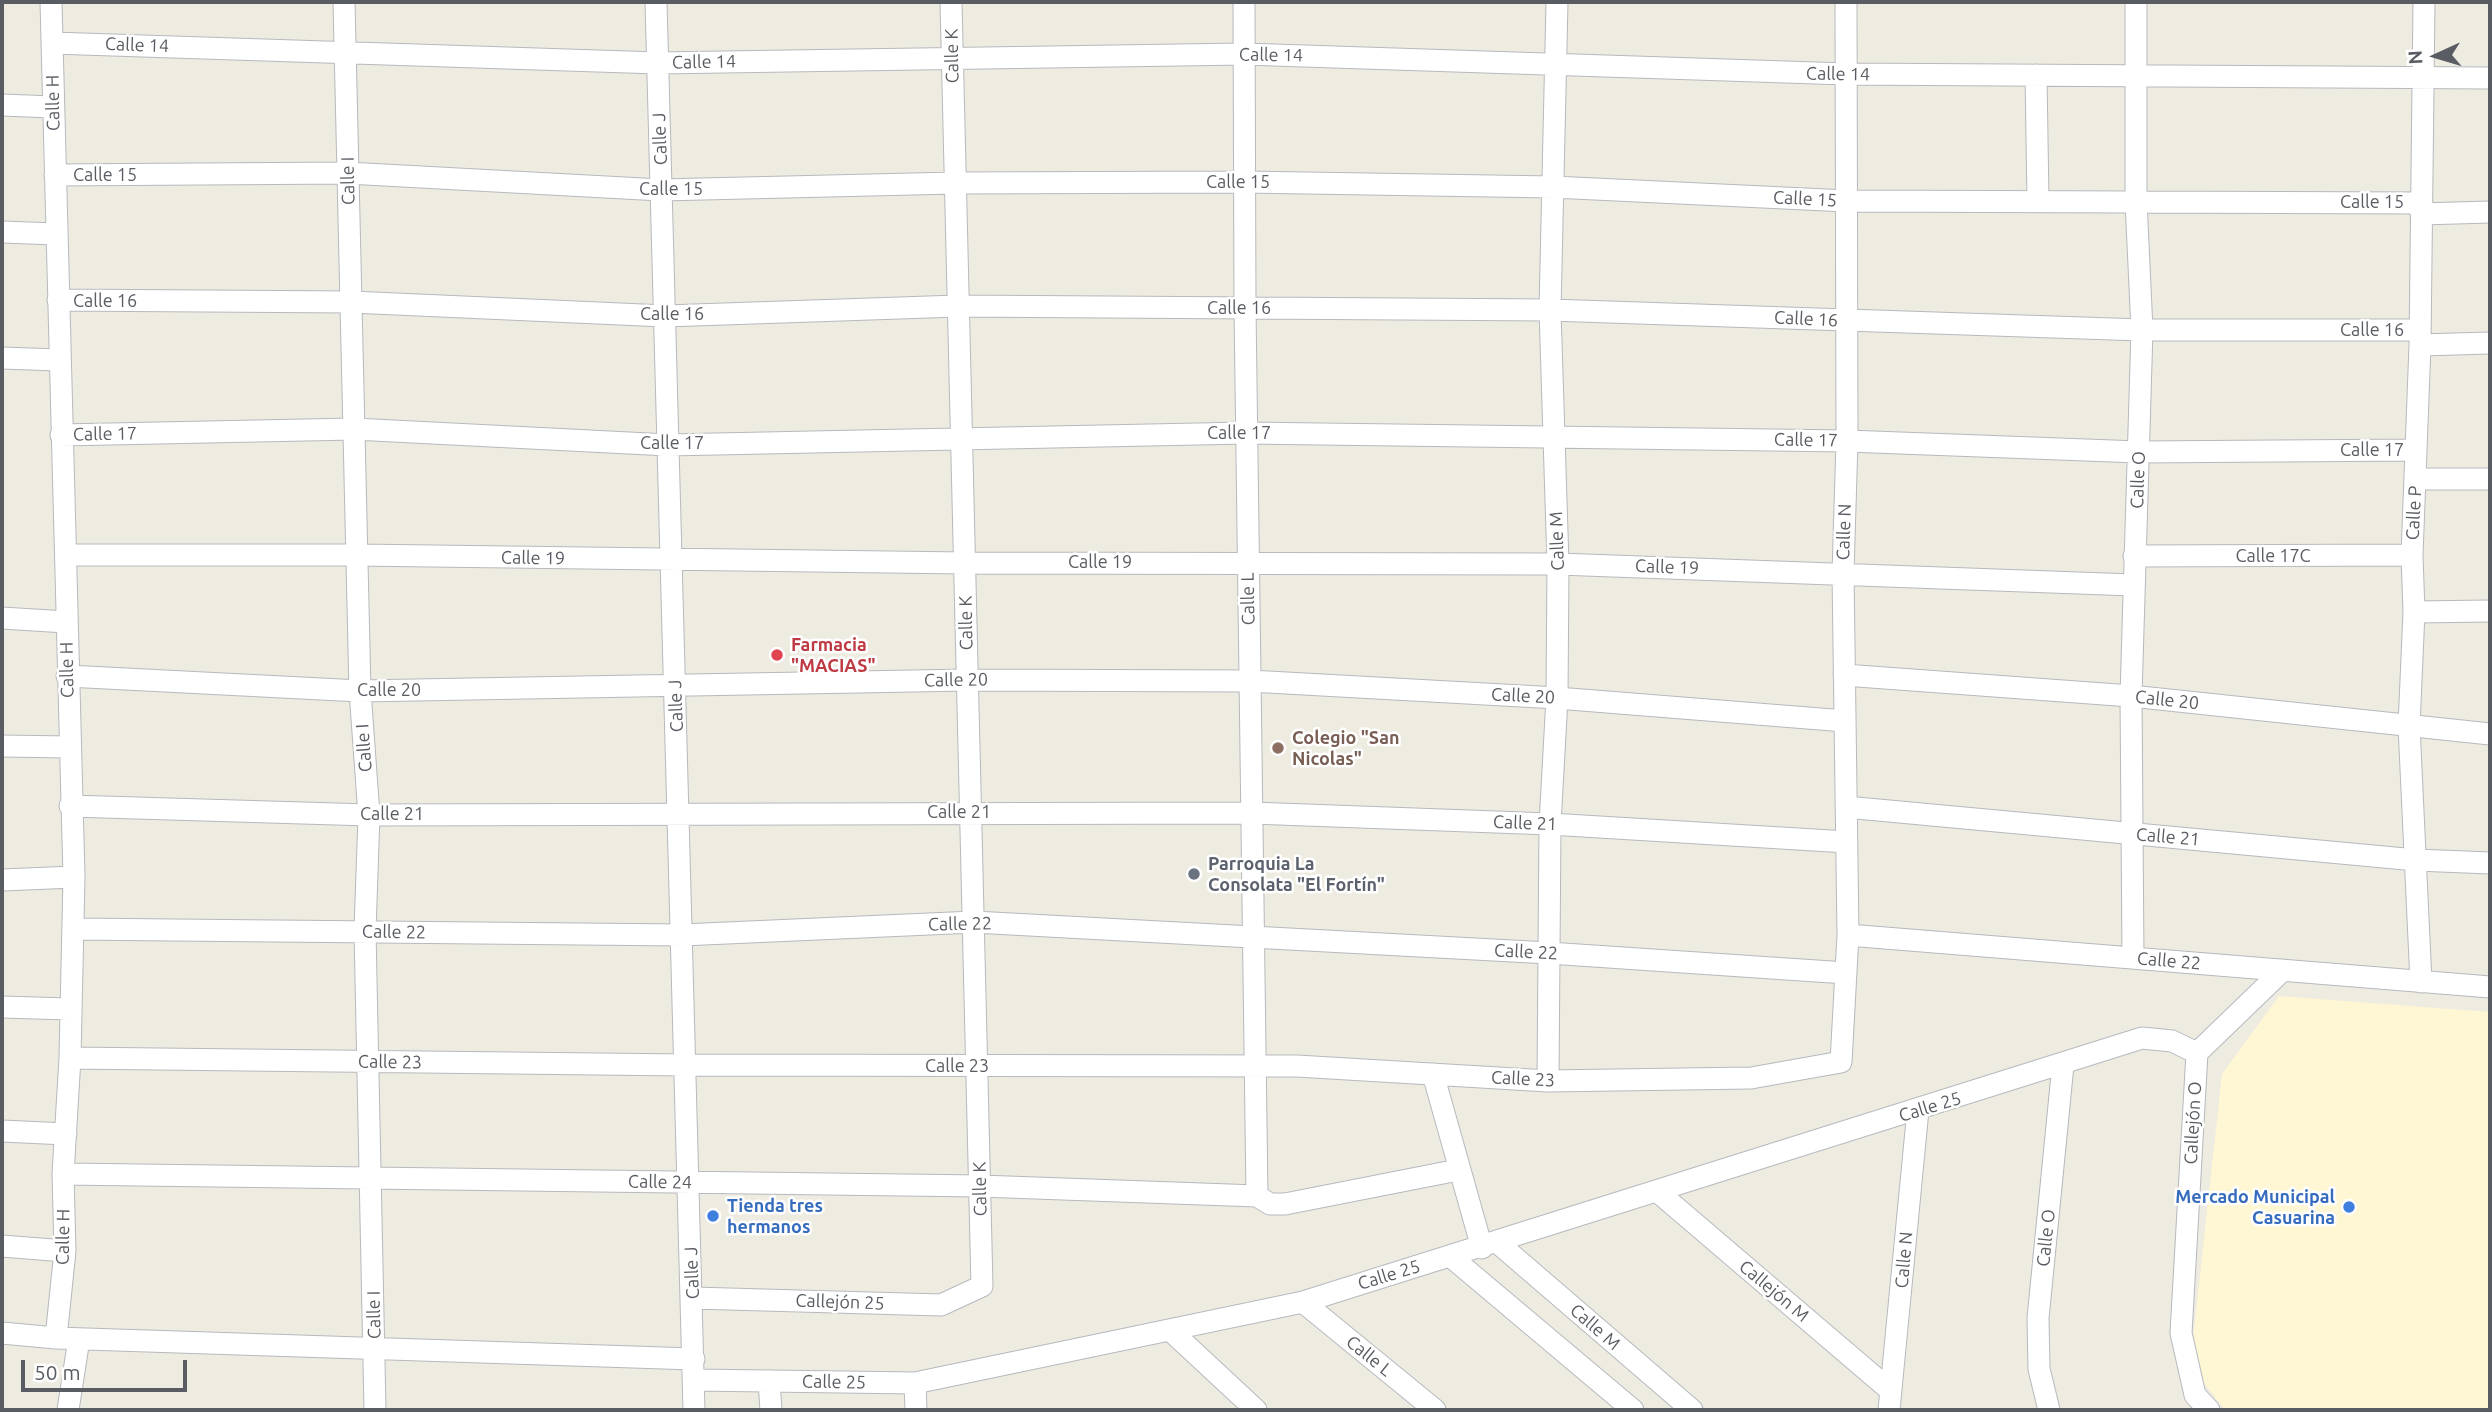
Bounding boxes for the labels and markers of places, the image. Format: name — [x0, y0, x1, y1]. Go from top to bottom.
place label: Farmacia "MACIAS" — [791, 634, 876, 676]
marker: Farmacia "MACIAS" — [769, 647, 785, 663]
place label: Colegio "San Nicolas" — [1292, 727, 1399, 770]
marker: Colegio "San Nicolas" — [1270, 740, 1286, 756]
place label: Parroquia La Consolata "El Fortín" — [1208, 853, 1385, 896]
marker: Parroquia La Consolata "El Fortín" — [1186, 866, 1202, 882]
place label: Mercado Municipal Casuarina — [2175, 1186, 2335, 1228]
place label: Tienda tres hermanos — [727, 1195, 823, 1238]
marker: Mercado Municipal Casuarina — [2341, 1199, 2357, 1215]
marker: Tienda tres hermanos — [705, 1208, 721, 1224]

